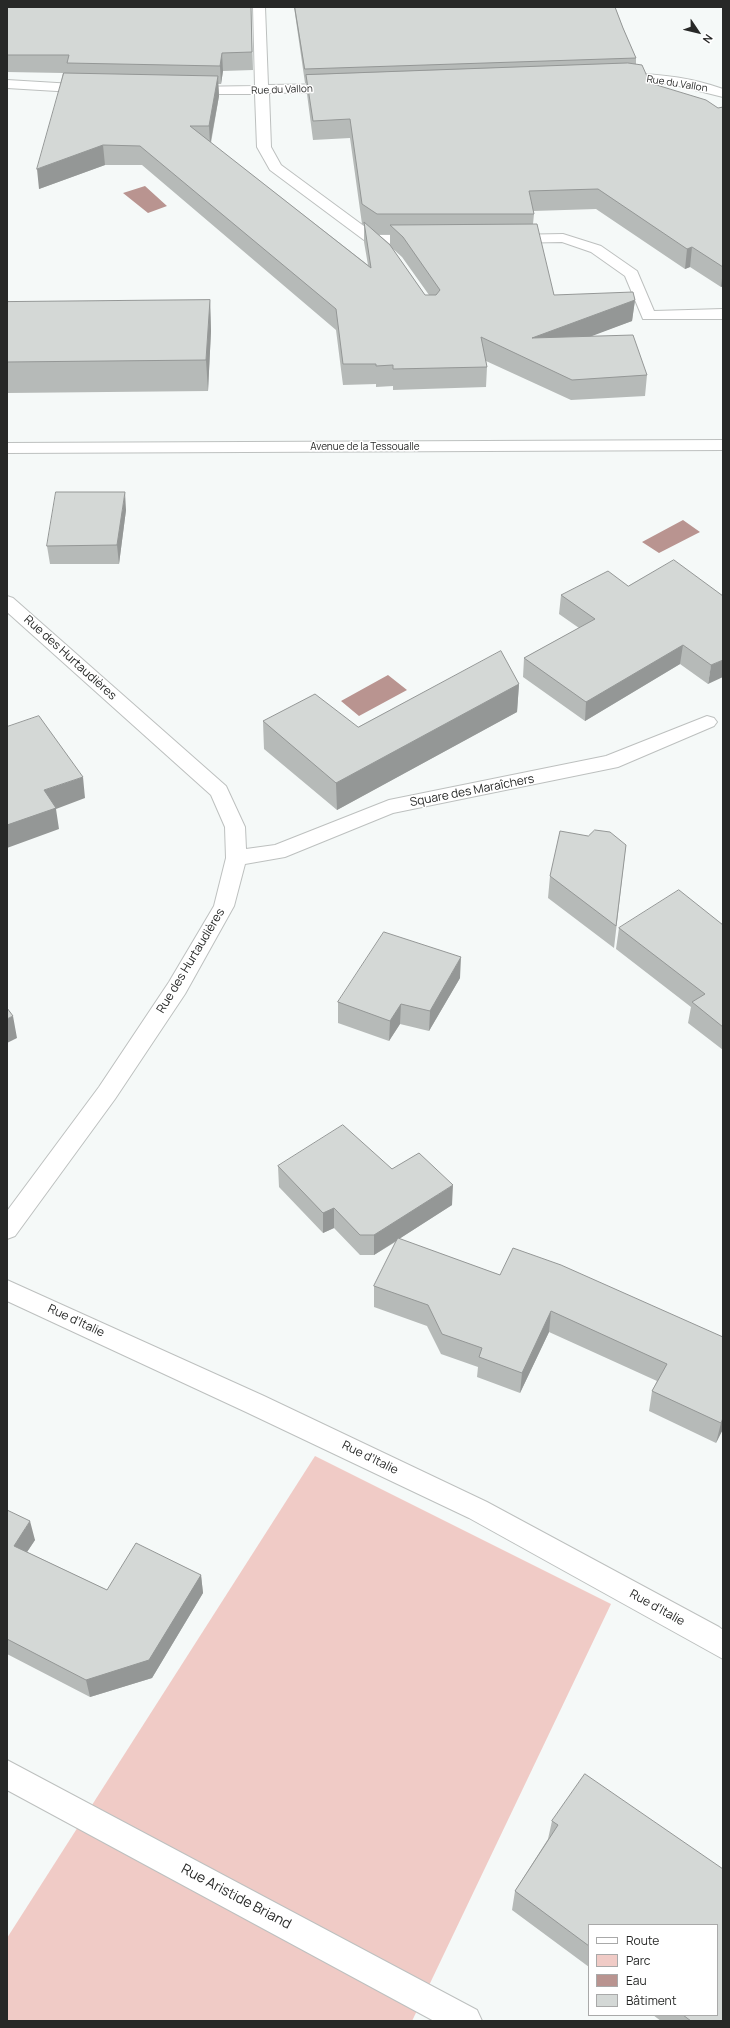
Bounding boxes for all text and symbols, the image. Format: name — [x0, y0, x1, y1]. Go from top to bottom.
north arrow — [678, 12, 718, 52]
text: N — [700, 32, 717, 47]
street label: Rue du Vallon — [646, 73, 708, 95]
street label: Rue du Vallon — [251, 83, 313, 97]
street label: Avenue de la Tessoualle — [310, 441, 420, 453]
street label: Rue des Hurtaudières — [21, 613, 119, 703]
street label: Square des Maraîchers — [409, 772, 535, 810]
street label: Rue des Hurtaudières — [154, 906, 228, 1016]
street label: Rue d’Italie — [45, 1302, 107, 1340]
street label: Rue d’Italie — [340, 1438, 400, 1478]
street label: Rue d’Italie — [627, 1587, 687, 1629]
street label: Rue Aristide Briand — [178, 1861, 294, 1933]
legend — [588, 1924, 718, 2016]
text: Route — [626, 1932, 659, 1949]
text: Parc — [626, 1952, 650, 1969]
text: Eau — [626, 1972, 647, 1989]
text: Bâtiment — [626, 1992, 677, 2009]

